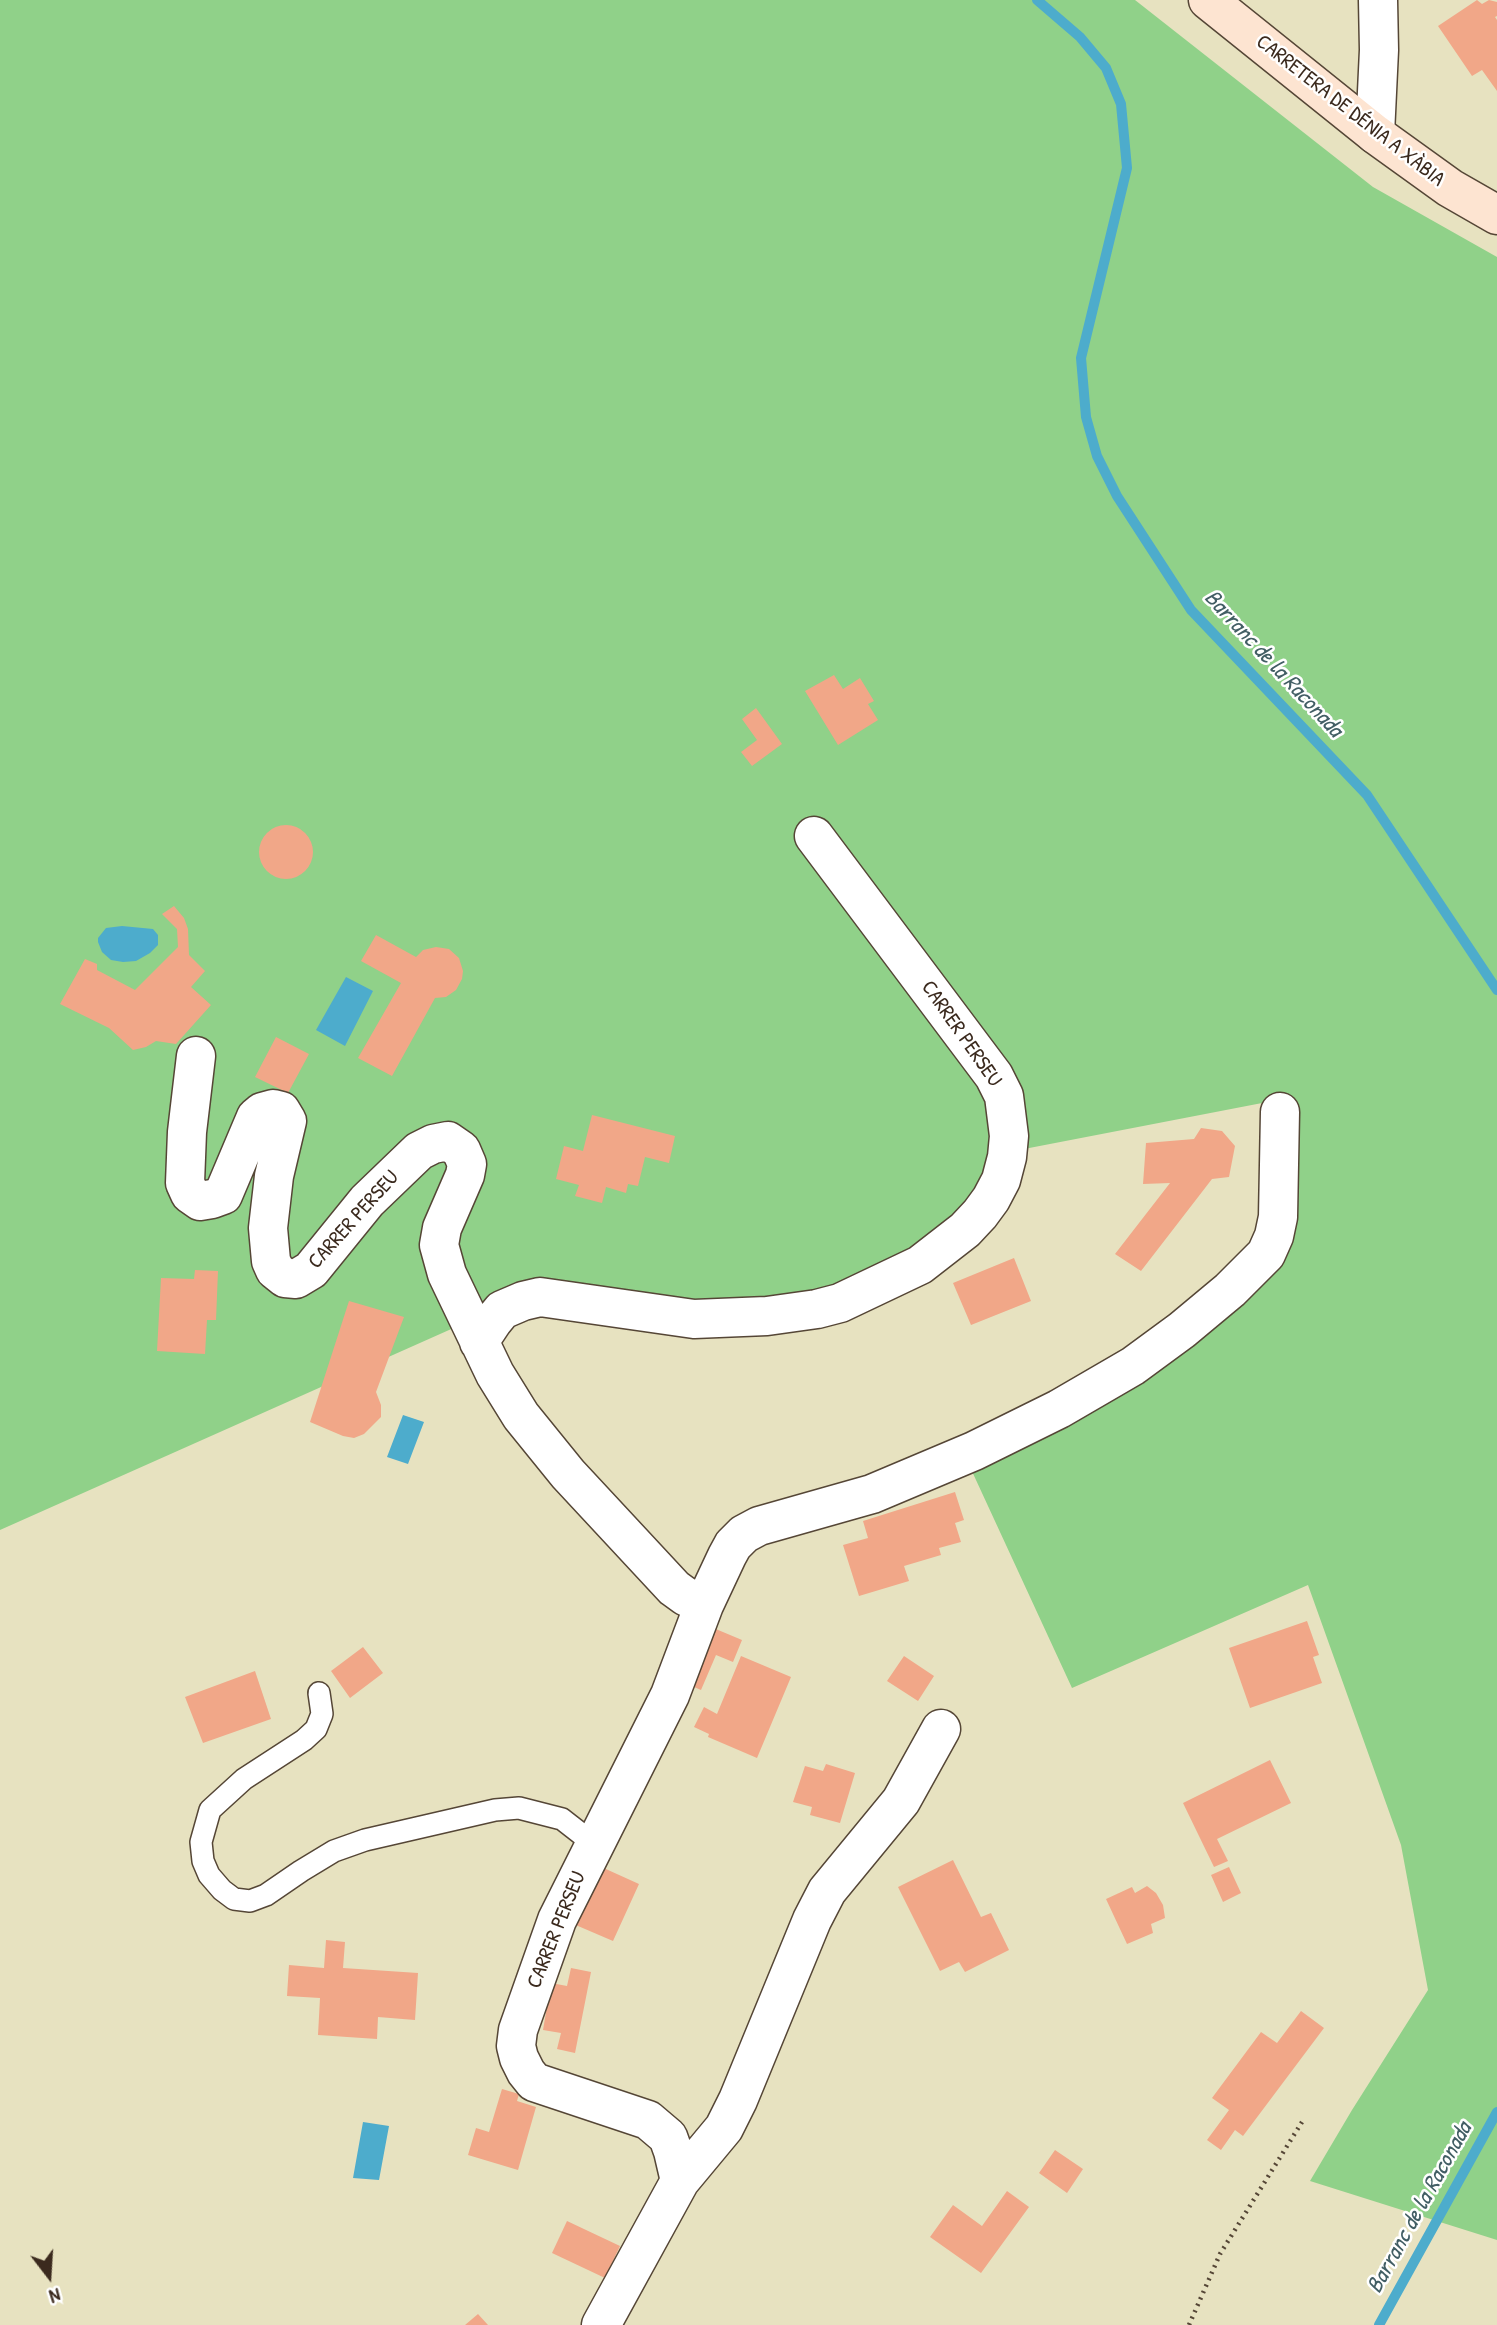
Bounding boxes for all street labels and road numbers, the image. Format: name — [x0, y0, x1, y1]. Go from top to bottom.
street label: CARRETERA DE DÉNIA A XÀBIA — [1251, 30, 1449, 192]
street label: CARRER PERSEU — [915, 976, 1007, 1092]
street label: CARRER PERSEU — [303, 1166, 405, 1274]
street label: CARRER PERSEU — [522, 1868, 592, 1992]

